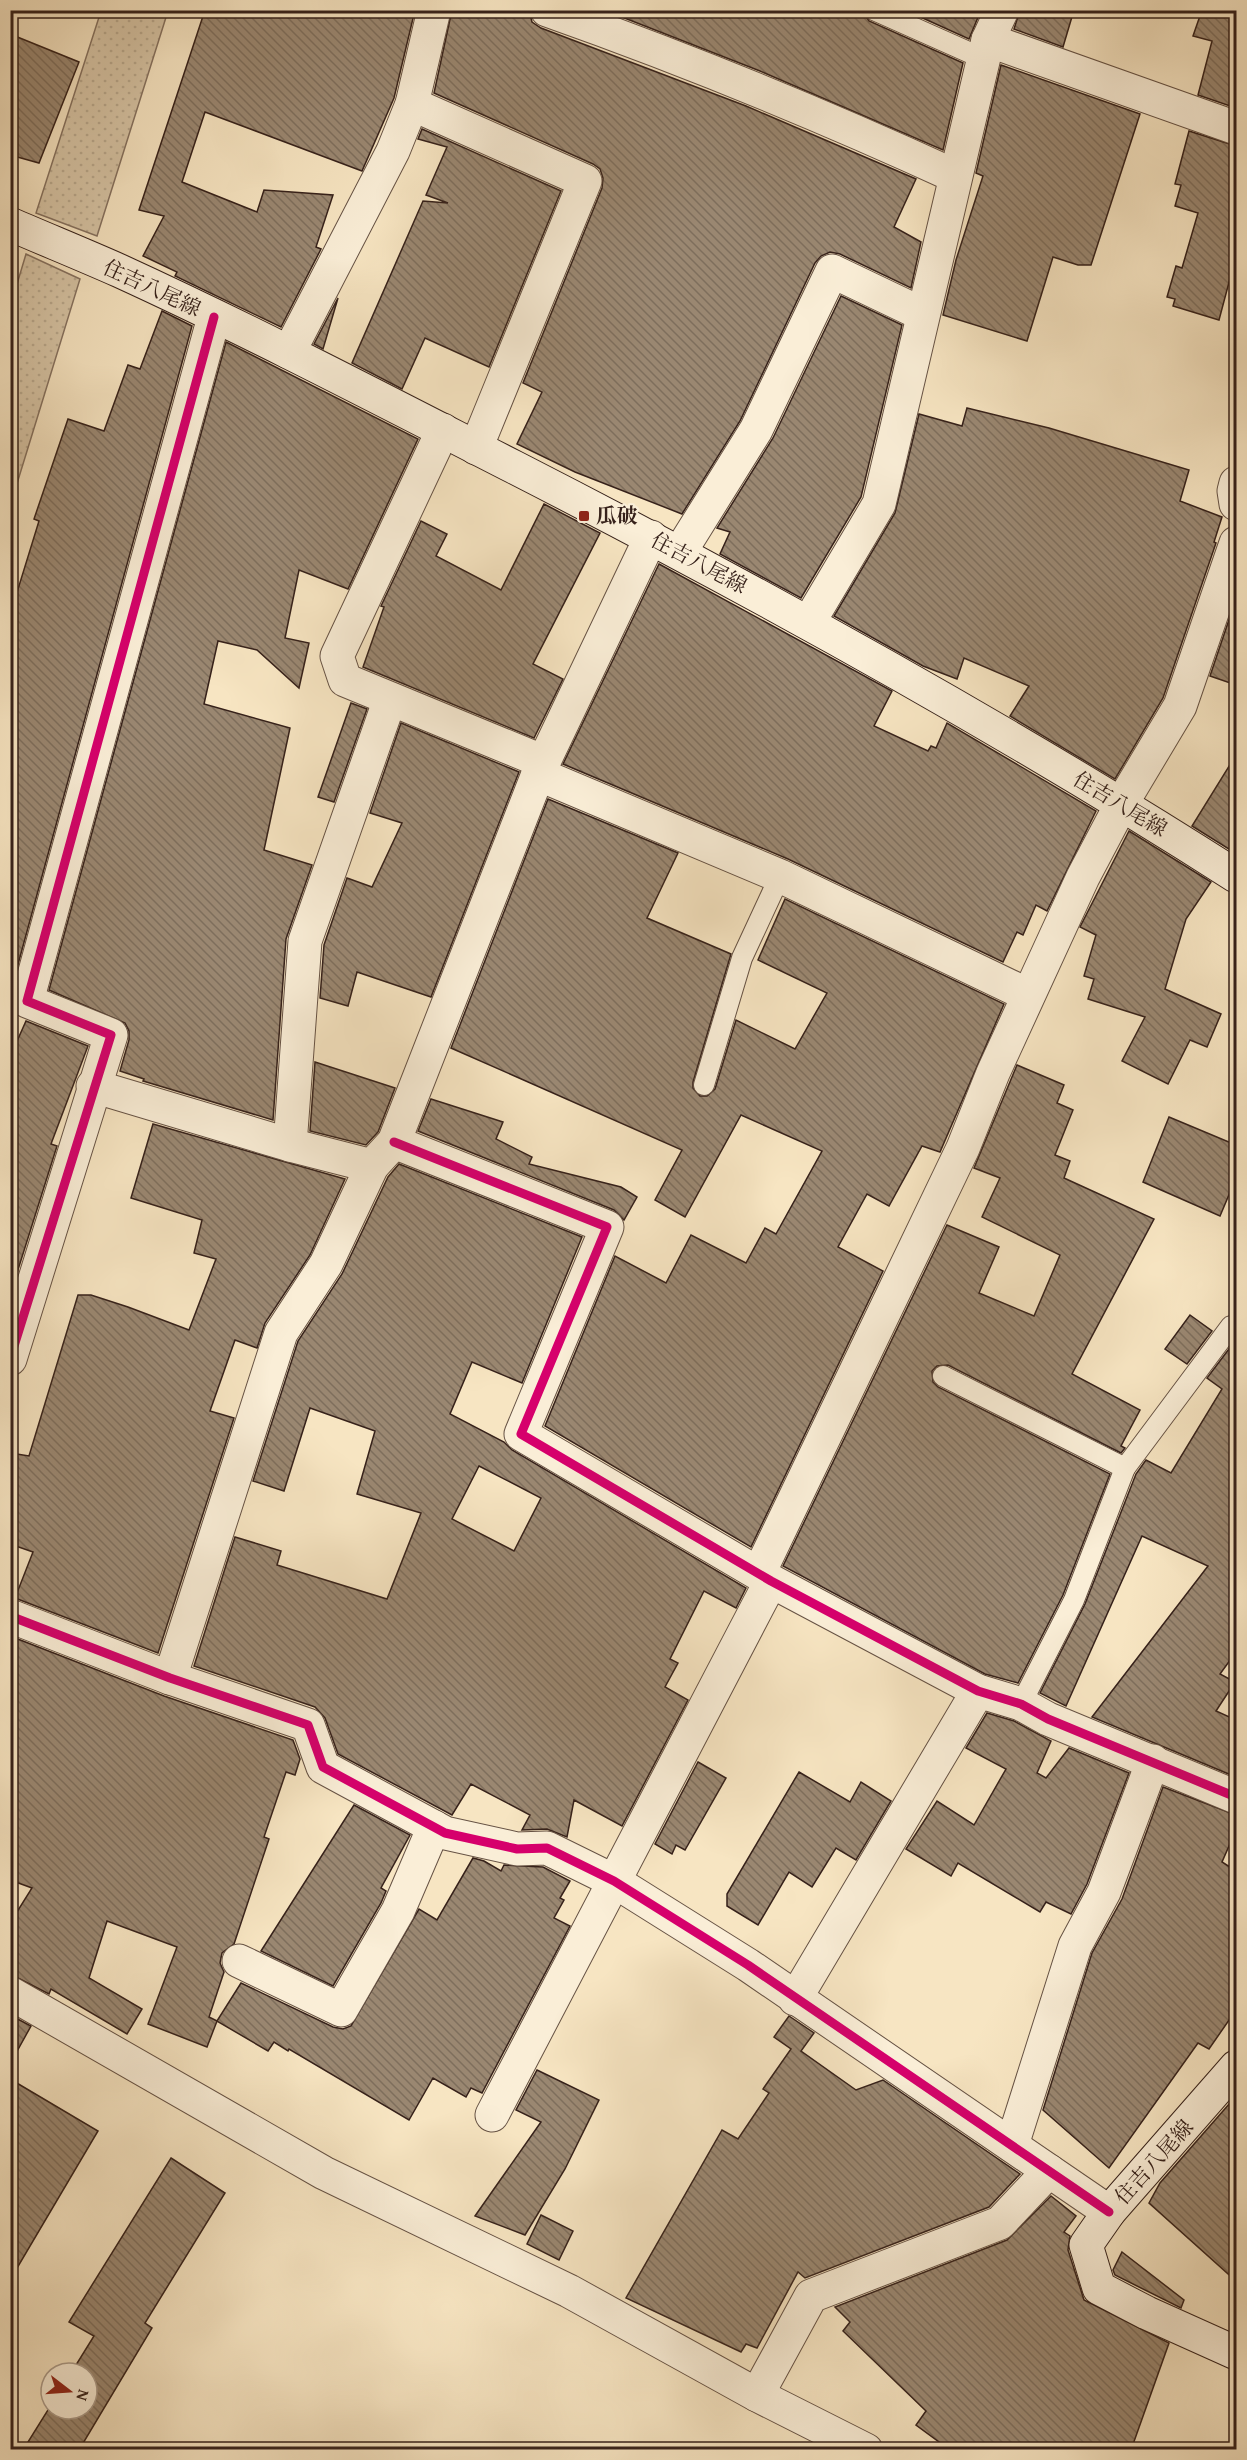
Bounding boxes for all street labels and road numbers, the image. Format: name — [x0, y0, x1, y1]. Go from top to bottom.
street label: 住吉八尾線 — [98, 251, 206, 324]
street label: 住吉八尾線 — [646, 524, 753, 601]
street label: 住吉八尾線 — [1067, 763, 1173, 844]
street label: 住吉八尾線 — [1107, 2112, 1200, 2211]

